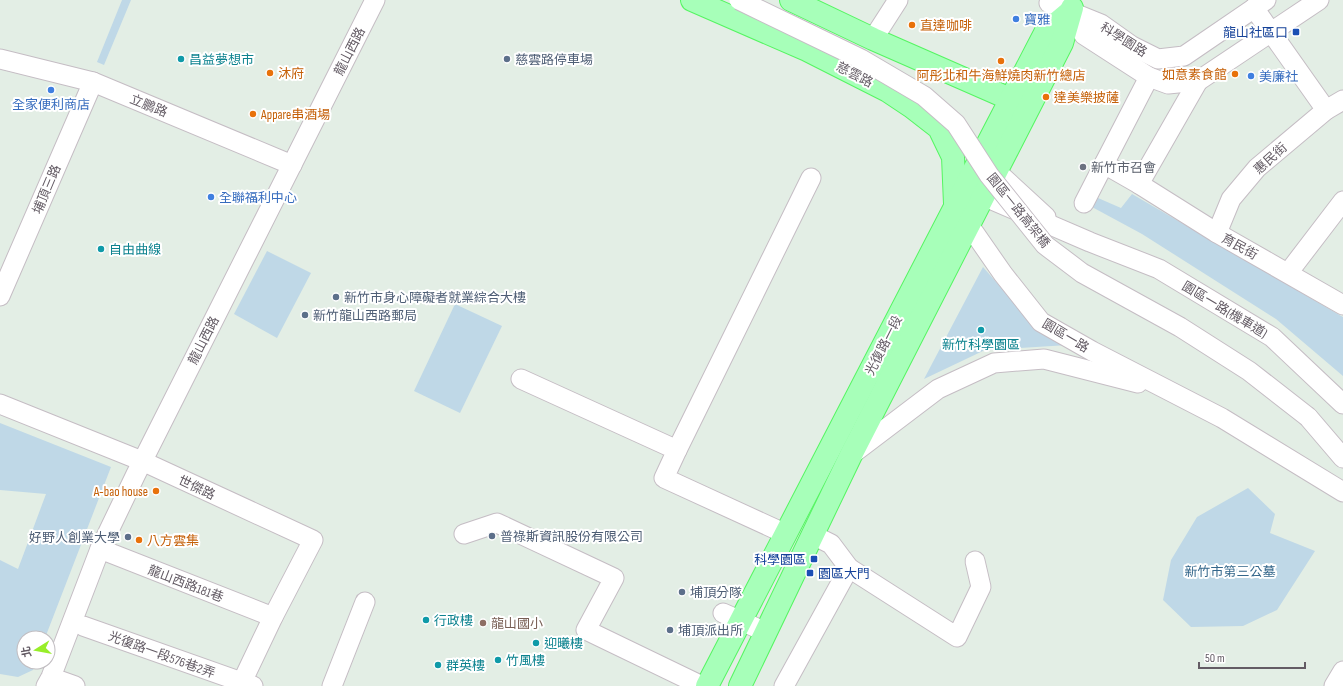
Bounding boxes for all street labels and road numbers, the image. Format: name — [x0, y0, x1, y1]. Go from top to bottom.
street label: 科學園路 — [1097, 19, 1150, 60]
street label: 龍山西路 — [331, 25, 369, 78]
street label: 慈雲路 — [834, 59, 876, 91]
street label: 立鵬路 — [128, 91, 170, 121]
street label: 惠民街 — [1251, 140, 1291, 178]
street label: 埔頂三路 — [29, 162, 64, 216]
street label: 園區一路高架橋 — [983, 170, 1053, 251]
street label: 育民街 — [1219, 230, 1260, 263]
street label: 園區一路(機車道) — [1179, 278, 1270, 342]
street label: 光復路一段 — [862, 313, 906, 378]
street label: 龍山西路 — [185, 314, 223, 367]
street label: 園區一路 — [1039, 316, 1092, 356]
street label: 世傑路 — [176, 472, 218, 503]
street label: 龍山西路181巷 — [146, 562, 226, 606]
street label: 光復路一段576巷2弄 — [106, 628, 217, 682]

